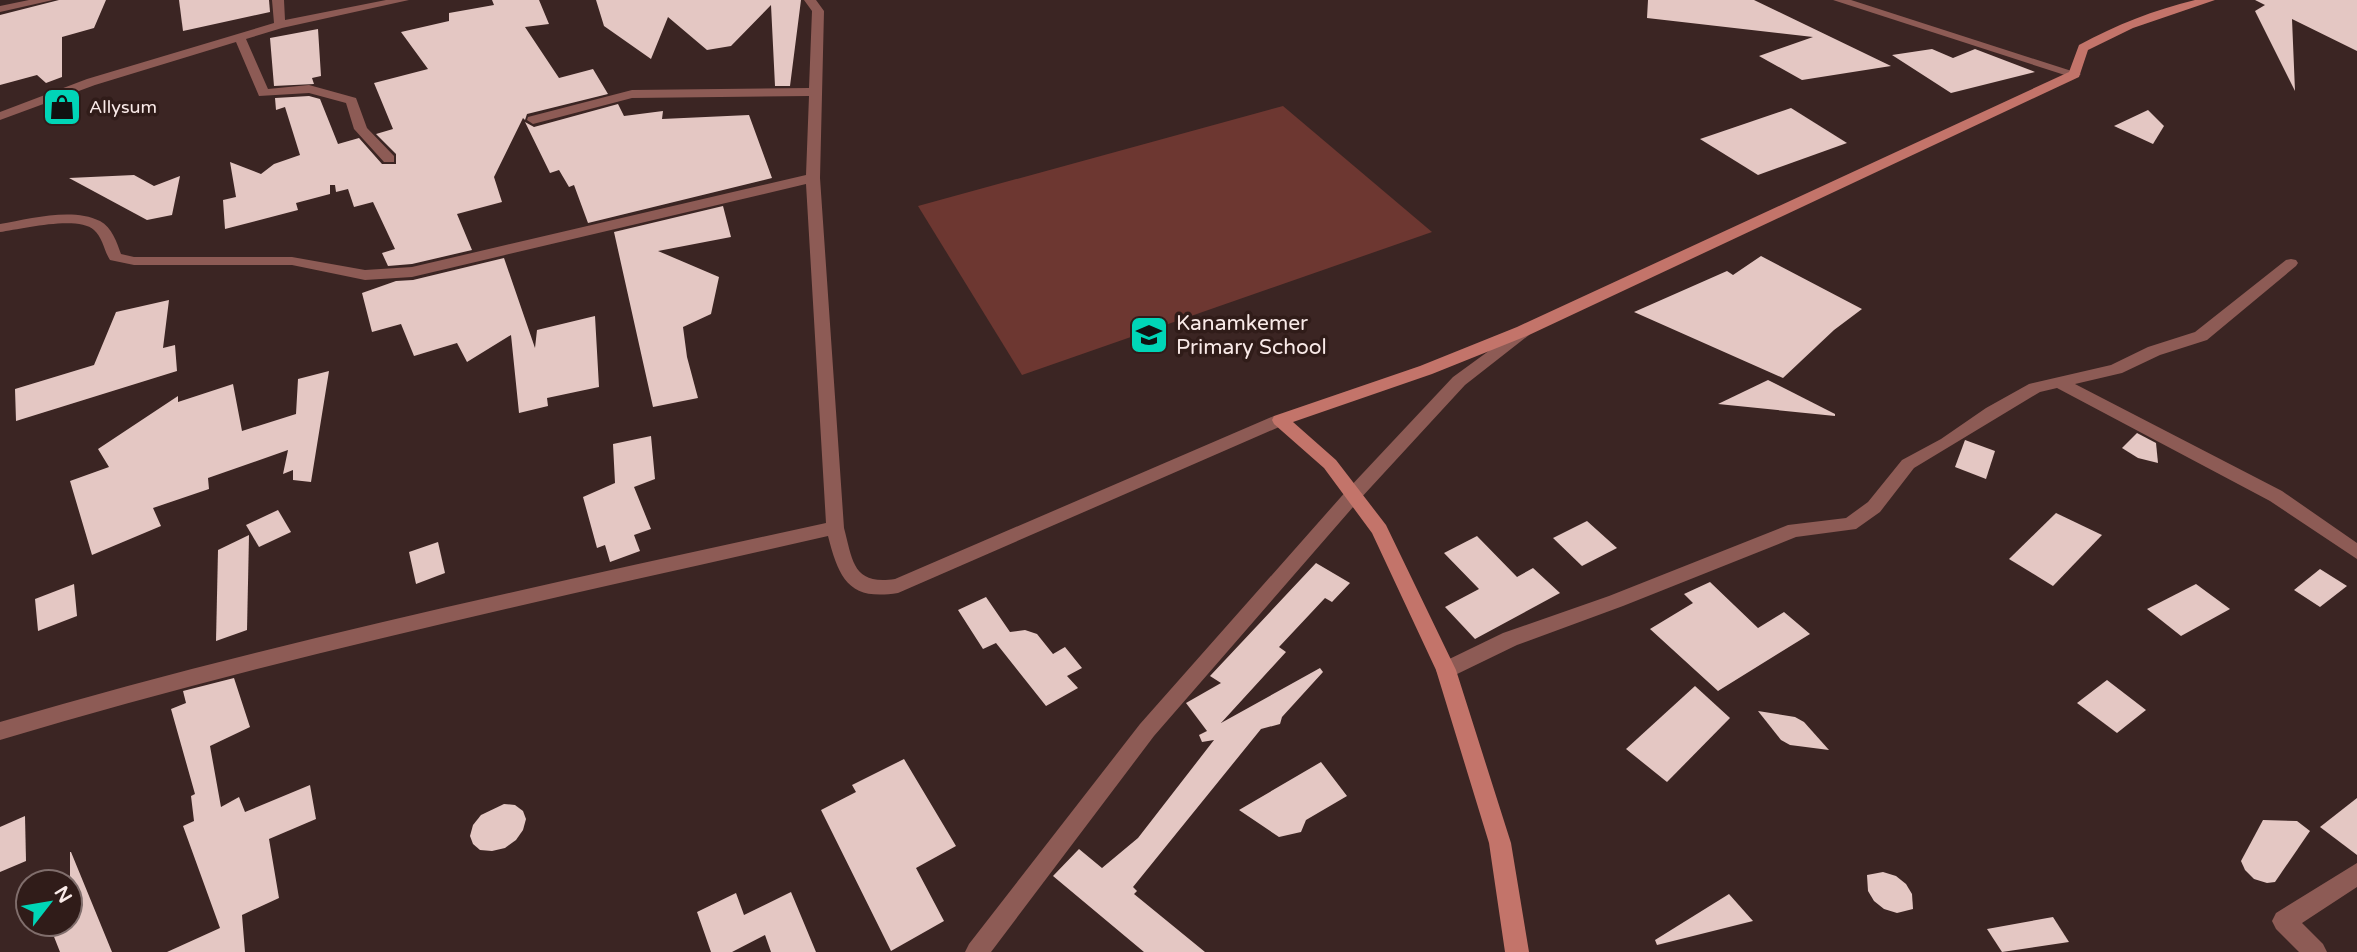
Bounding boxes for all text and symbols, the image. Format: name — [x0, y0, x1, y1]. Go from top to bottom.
shop icon: Allysum — [41, 86, 83, 128]
place label: Allysum — [89, 96, 157, 118]
place label: Kanamkemer Primary School — [1176, 311, 1327, 360]
school or university icon: Kanamkemer Primary School — [1128, 314, 1170, 356]
north arrow — [14, 868, 84, 938]
text: N — [49, 883, 76, 907]

